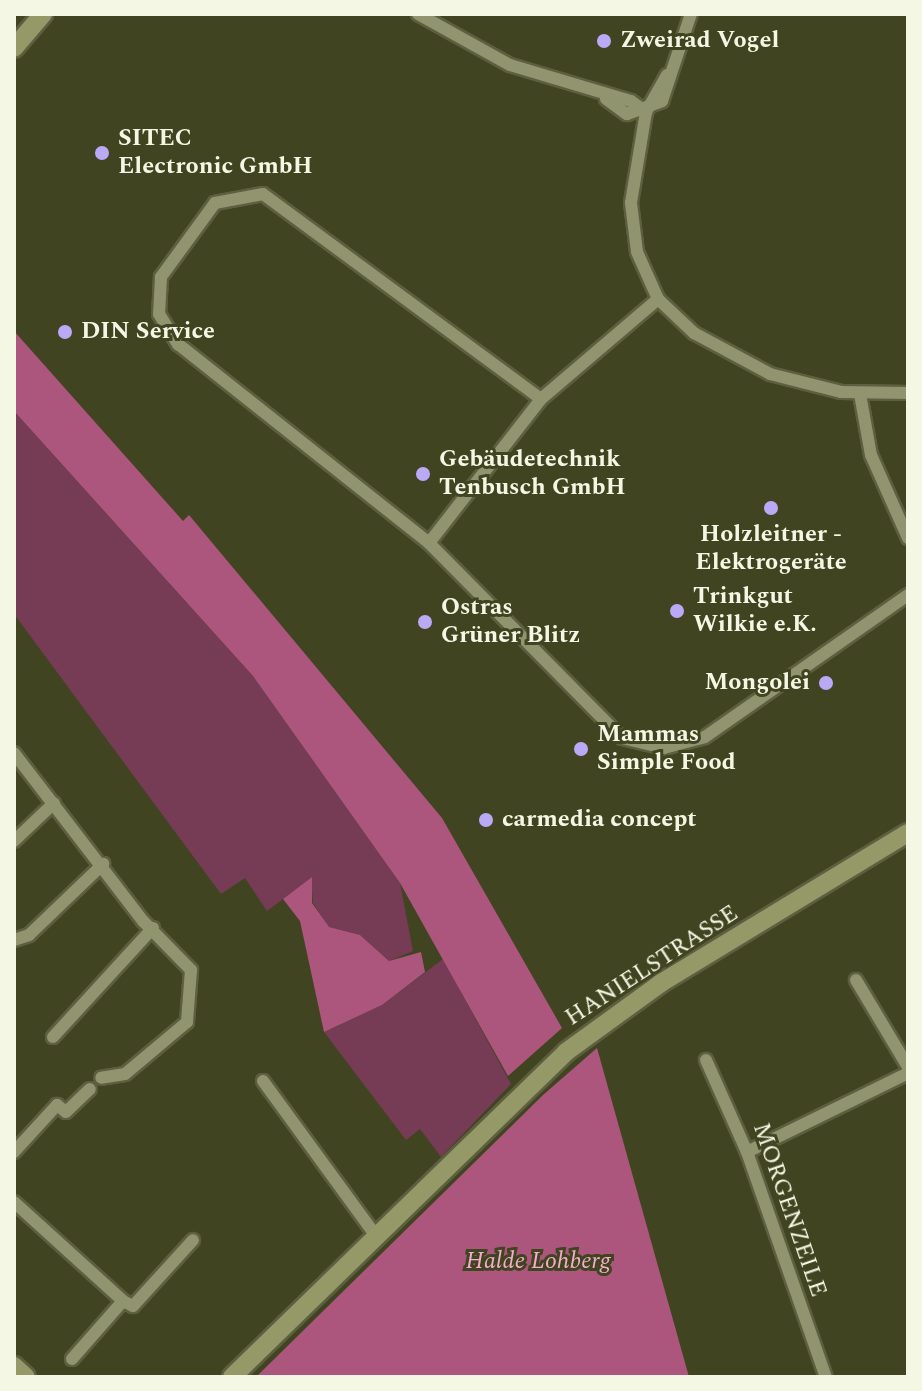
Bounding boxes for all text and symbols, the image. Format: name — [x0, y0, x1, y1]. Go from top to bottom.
place label: Zweirad Vogel — [620, 27, 779, 55]
marker: Zweirad Vogel — [595, 32, 613, 50]
place label: SITEC Electronic GmbH — [118, 125, 313, 181]
marker: SITEC Electronic GmbH — [93, 144, 111, 162]
place label: DIN Service — [81, 318, 215, 346]
marker: DIN Service — [56, 323, 74, 341]
place label: Gebäudetechnik Tenbusch GmbH — [439, 446, 625, 502]
marker: Gebäudetechnik Tenbusch GmbH — [414, 465, 432, 483]
marker: Holzleitner - Elektrogeräte — [762, 499, 780, 517]
place label: Holzleitner - Elektrogeräte — [695, 521, 847, 577]
place label: Trinkgut Wilkie e.K. — [693, 583, 817, 639]
place label: Ostras Grüner Blitz — [441, 594, 580, 650]
marker: Trinkgut Wilkie e.K. — [668, 602, 686, 620]
marker: Ostras Grüner Blitz — [416, 613, 434, 631]
place label: Mongolei — [704, 669, 810, 697]
marker: Mongolei — [817, 674, 835, 692]
place label: Mammas Simple Food — [597, 721, 736, 777]
marker: Mammas Simple Food — [572, 740, 590, 758]
place label: carmedia concept — [502, 806, 697, 834]
marker: carmedia concept — [477, 811, 495, 829]
street label: HANIELSTRASSE — [560, 899, 744, 1033]
street label: MORGENZEILE — [746, 1119, 832, 1301]
park label: Halde Lohberg — [466, 1248, 610, 1276]

